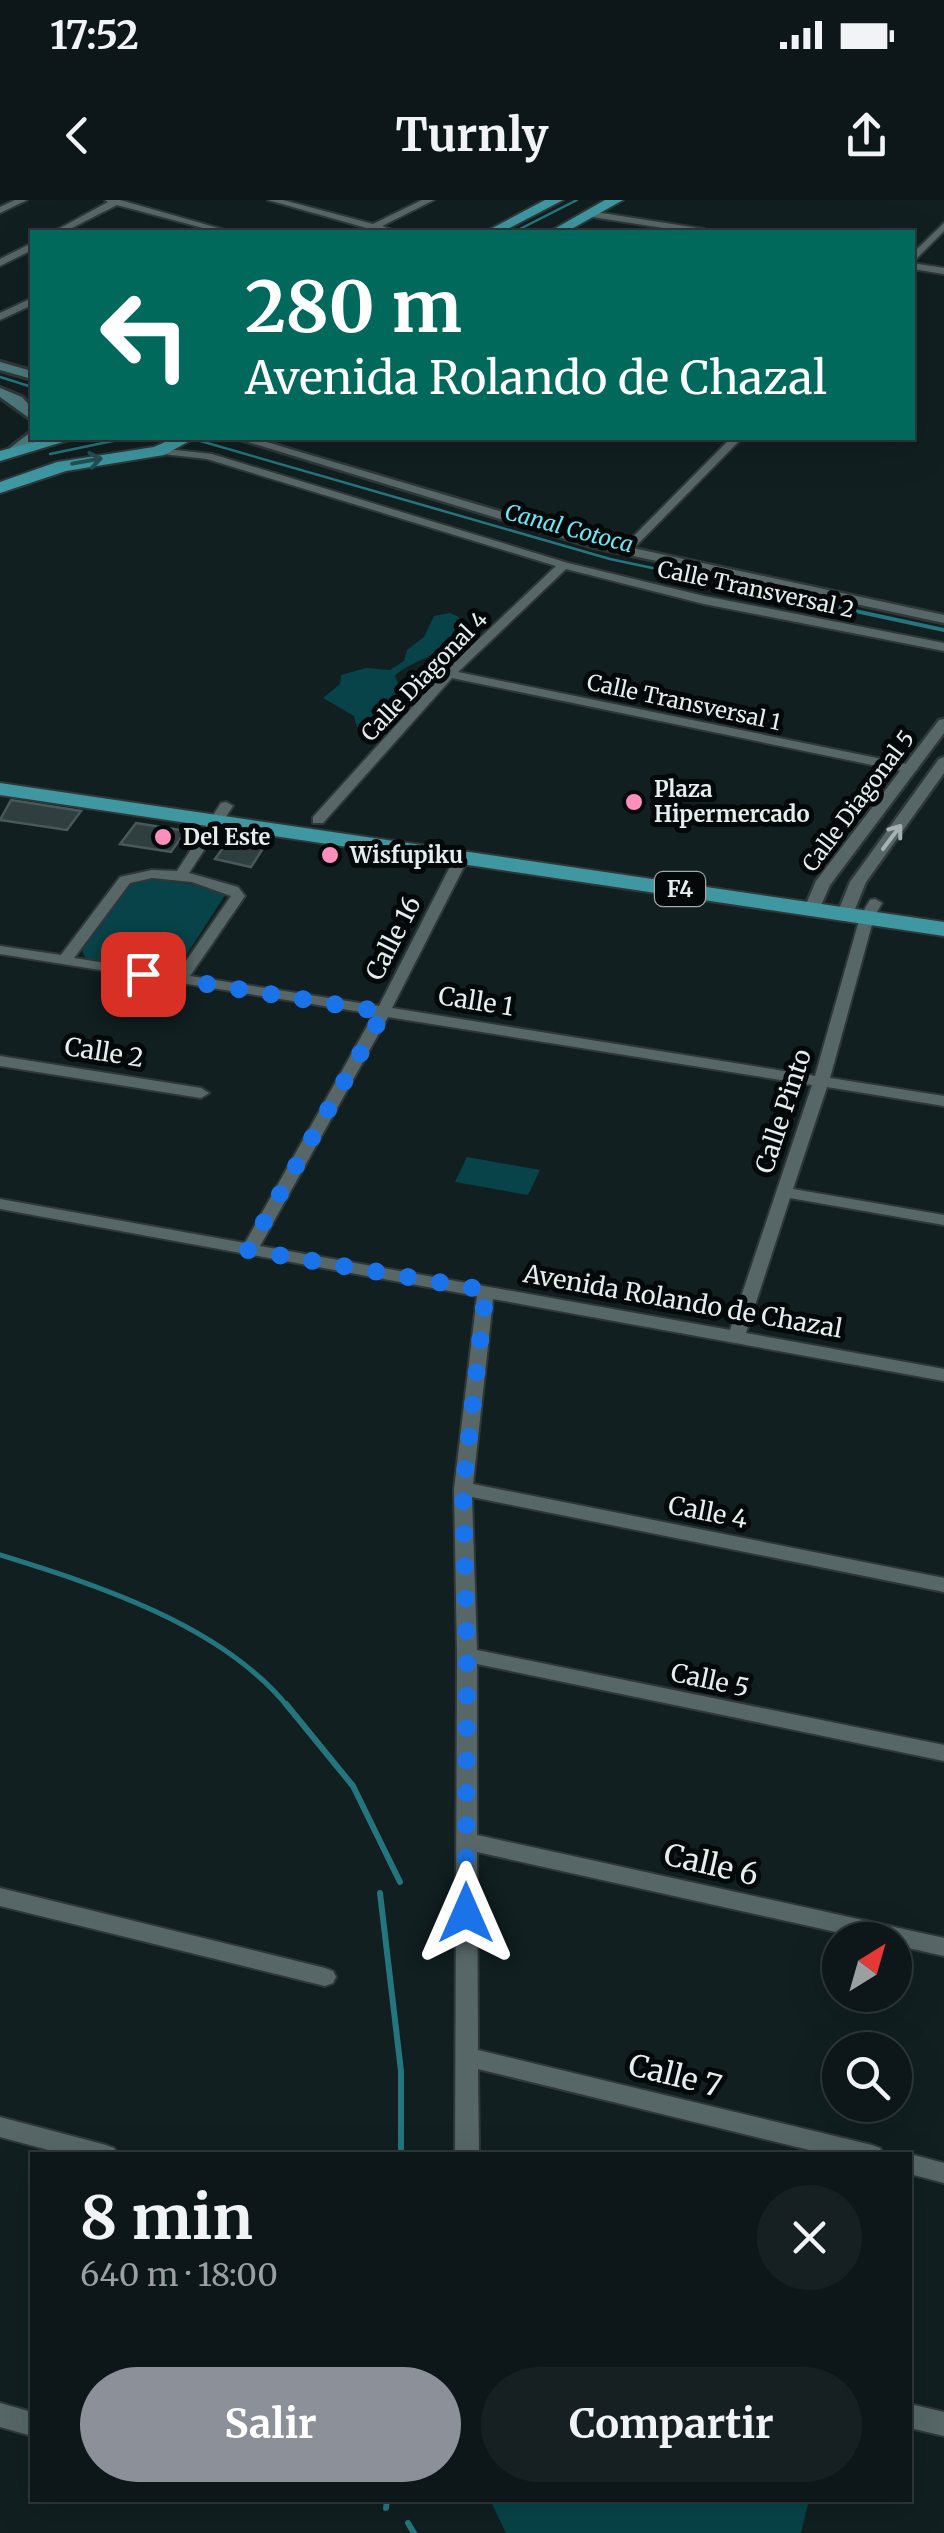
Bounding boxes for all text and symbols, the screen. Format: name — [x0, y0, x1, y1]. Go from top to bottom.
text: 17:52 — [50, 12, 139, 59]
text: Turnly — [395, 107, 549, 163]
icon: back — [50, 108, 105, 163]
icon: share — [839, 108, 894, 163]
text: 280 m — [245, 263, 462, 351]
icon: left — [80, 270, 210, 400]
text: Avenida Rolando de Chazal — [245, 350, 827, 406]
one-way arrow — [70, 452, 103, 470]
water label: Canal Cotoca — [502, 497, 636, 559]
street label: Calle Transversal 2 — [655, 554, 857, 624]
street label: Calle Diagonal 4 — [355, 605, 494, 747]
street label: Calle Transversal 1 — [585, 668, 783, 736]
street label: Calle Diagonal 5 — [796, 725, 920, 877]
place label: Plaza Hipermercado — [654, 775, 810, 828]
marker: Plaza Hipermercado — [623, 791, 645, 813]
place label: Del Este — [183, 823, 271, 851]
one-way arrow — [881, 824, 902, 851]
marker: Del Este — [152, 826, 174, 848]
place label: Wisfupiku — [349, 841, 463, 869]
marker: Wisfupiku — [319, 844, 341, 866]
road number: F4 — [655, 872, 705, 906]
street label: Calle 16 — [358, 891, 428, 985]
pin — [101, 932, 186, 1017]
icon: arrive — [116, 947, 171, 1002]
street label: Calle 1 — [436, 979, 516, 1023]
street label: Calle 2 — [62, 1030, 146, 1074]
street label: Calle Pinto — [748, 1045, 818, 1177]
street label: Avenida Rolando de Chazal — [520, 1257, 845, 1345]
street label: Calle 4 — [666, 1489, 750, 1535]
street label: Calle 5 — [668, 1656, 752, 1704]
street label: Calle 6 — [660, 1835, 762, 1893]
position arrow — [414, 1861, 518, 1965]
north arrow — [822, 1922, 912, 2012]
map controls — [822, 1922, 912, 2122]
button: search — [822, 2032, 912, 2122]
street label: Calle 7 — [625, 2045, 726, 2105]
text: 8 min — [80, 2180, 253, 2255]
button: close — [757, 2185, 862, 2290]
text: 640 m · 18:00 — [80, 2255, 278, 2295]
button: Salir — [80, 2367, 461, 2482]
button: Compartir — [481, 2367, 862, 2482]

